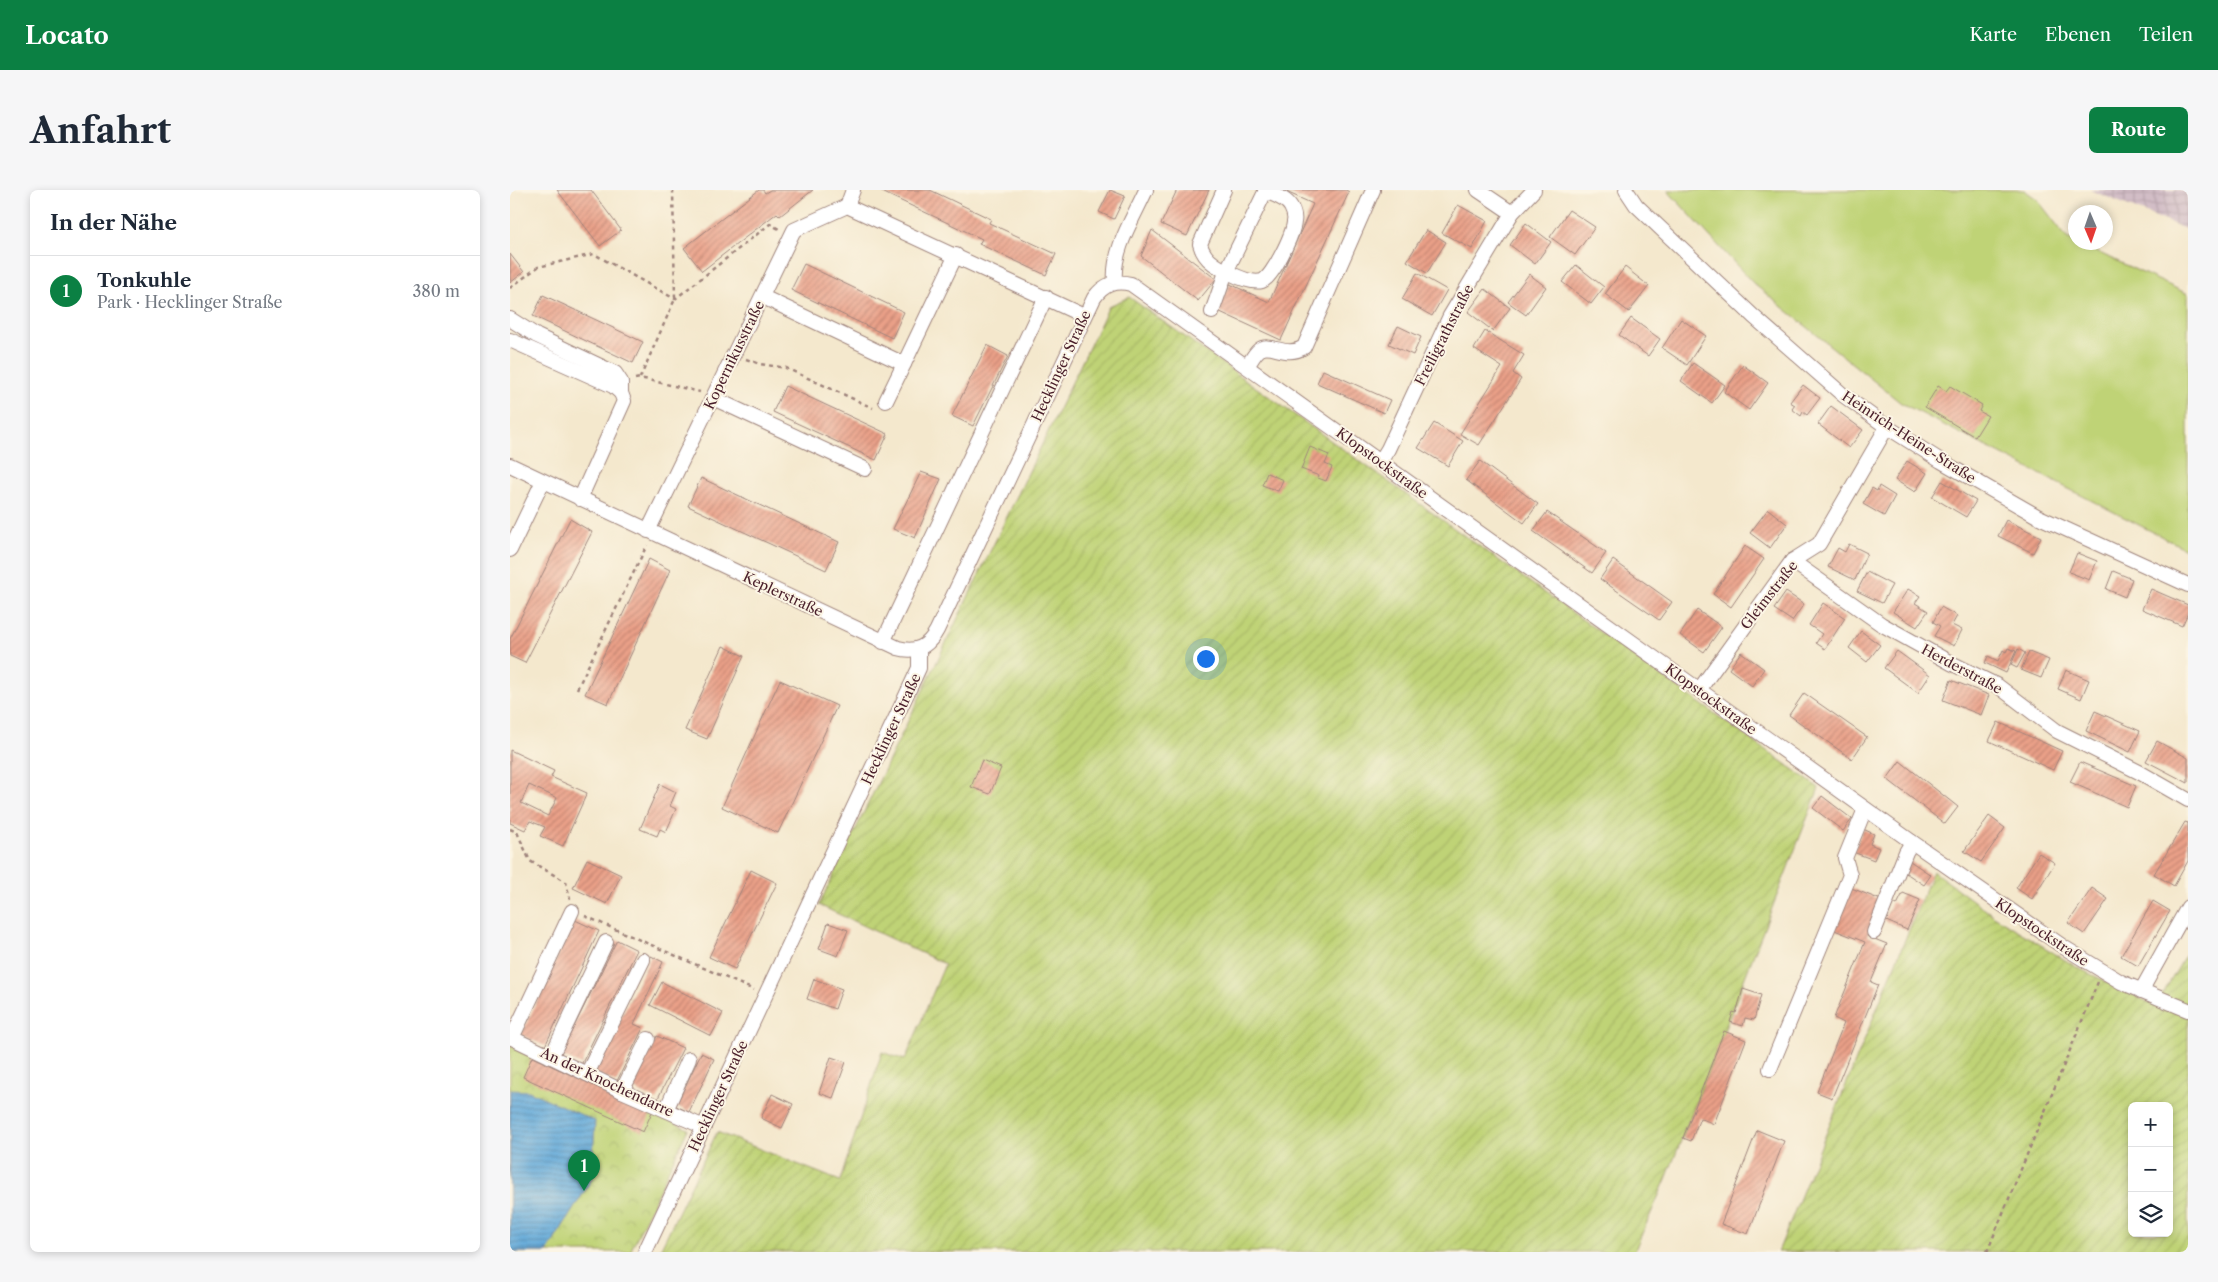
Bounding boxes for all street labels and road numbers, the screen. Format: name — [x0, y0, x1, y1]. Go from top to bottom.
street label: Freiligrathstraße — [1411, 281, 1477, 389]
street label: Kopernikusstraße — [700, 297, 768, 412]
street label: Hecklinger Straße — [1027, 307, 1095, 425]
street label: Heinrich-Heine-Straße — [1839, 387, 1979, 487]
street label: Klopstockstraße — [1333, 424, 1432, 502]
street label: Gleimstraße — [1737, 557, 1802, 633]
street label: Keplerstraße — [740, 568, 826, 621]
street label: Herderstraße — [1918, 640, 2006, 698]
street label: Klopstockstraße — [1662, 660, 1761, 738]
street label: Hecklinger Straße — [857, 670, 925, 788]
street label: Klopstockstraße — [1992, 894, 2092, 970]
street label: Hecklinger Straße — [684, 1037, 752, 1155]
street label: An der Knochendarre — [537, 1043, 677, 1121]

